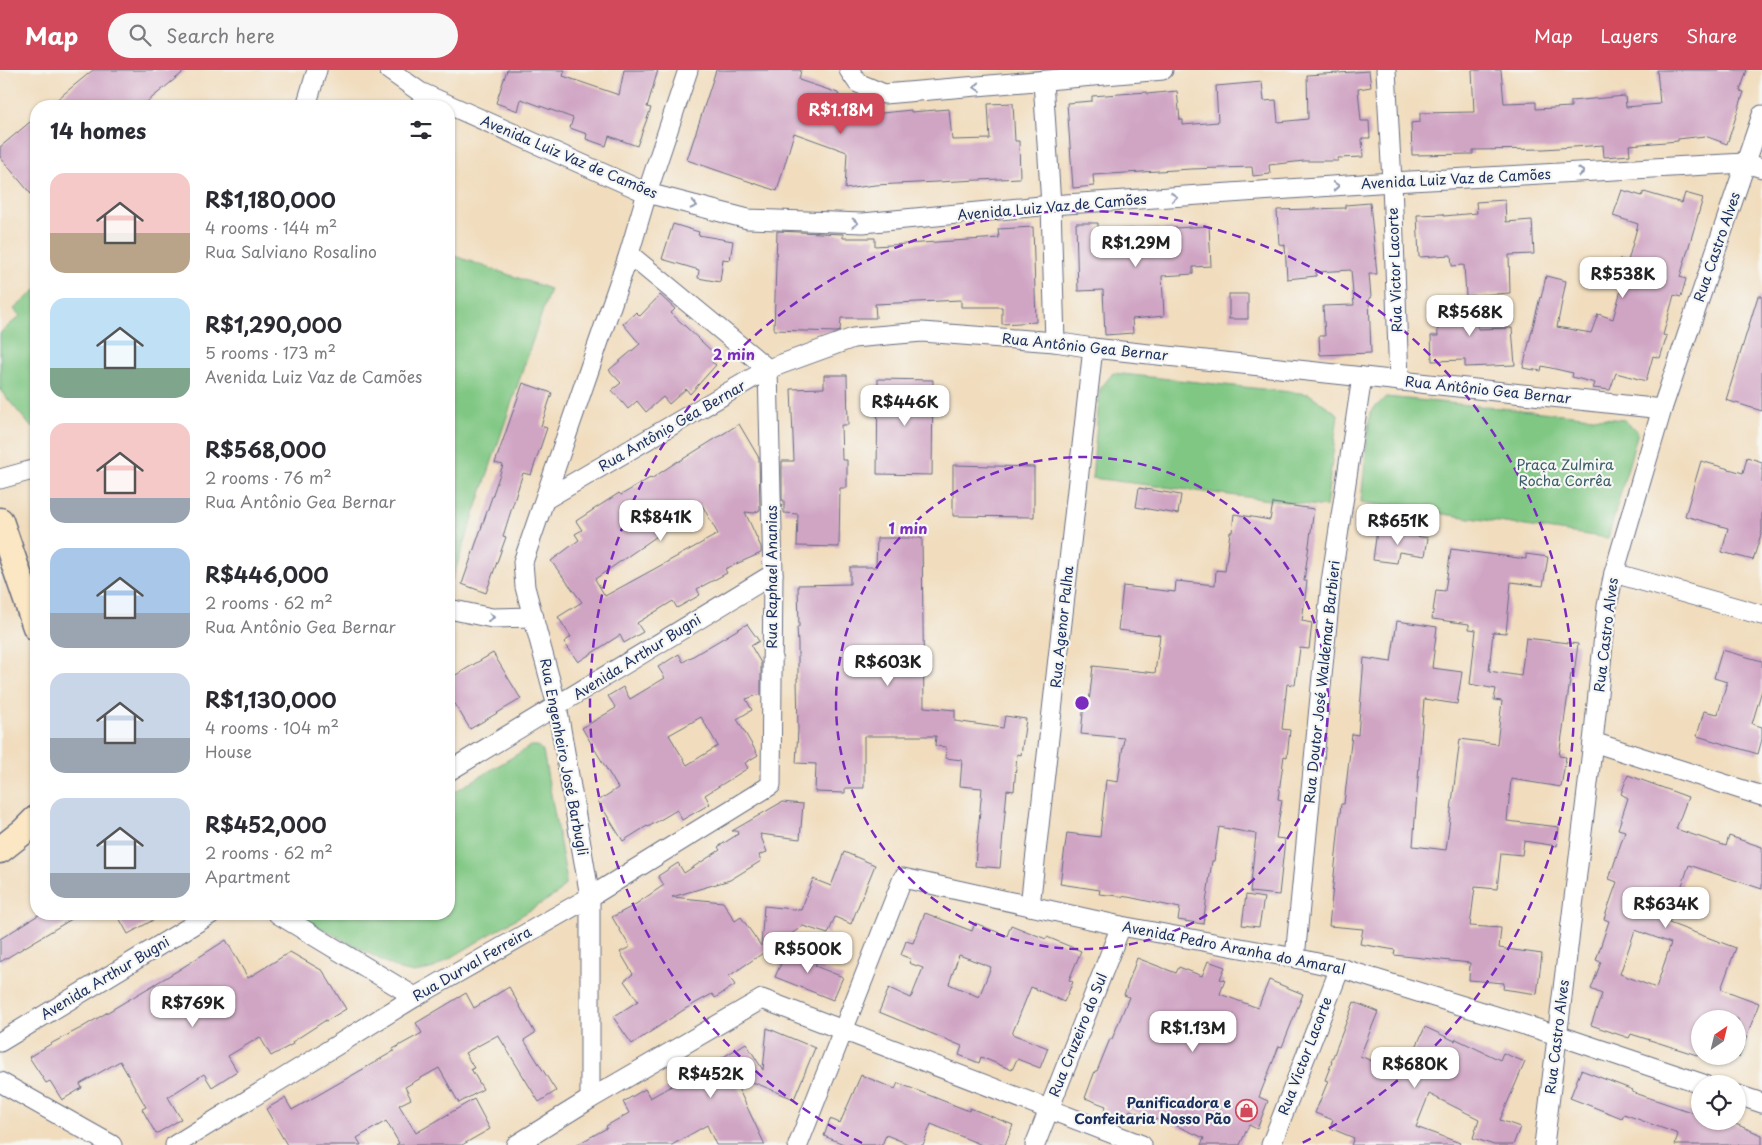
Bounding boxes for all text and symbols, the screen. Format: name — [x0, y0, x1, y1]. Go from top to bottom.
search box — [108, 13, 458, 58]
text: Map — [25, 17, 78, 53]
icon: search — [126, 21, 154, 49]
text: Search here — [166, 21, 275, 49]
text: Map — [1534, 22, 1573, 49]
text: Layers — [1601, 22, 1658, 49]
text: Share — [1686, 22, 1737, 49]
one-way arrow — [972, 81, 980, 92]
pin: R$1.18M — [795, 92, 887, 135]
text: R$1.18M — [809, 97, 873, 121]
street label: Avenida Luiz Vaz de Camões — [478, 110, 661, 203]
text: 14 homes — [50, 114, 146, 146]
icon: filters — [407, 116, 435, 144]
street label: Avenida Luiz Vaz de Camões — [1360, 163, 1552, 194]
one-way arrow — [1577, 166, 1585, 177]
one-way arrow — [1332, 180, 1340, 191]
text: R$1,180,000 — [205, 183, 336, 215]
street label: Avenida Luiz Vaz de Camões — [956, 188, 1148, 225]
street label: Rua Castro Alves — [1688, 189, 1745, 305]
one-way arrow — [1170, 191, 1178, 202]
icon: home — [90, 193, 150, 253]
one-way arrow — [690, 199, 699, 210]
street label: Rua Victor Lacorte — [1382, 207, 1407, 333]
text: 4 rooms · 144 m² — [205, 215, 337, 239]
one-way arrow — [852, 218, 859, 228]
pin: R$1.29M — [1090, 226, 1182, 268]
text: R$1.29M — [1102, 230, 1171, 254]
text: Rua Salviano Rosalino — [205, 239, 377, 263]
pin: R$538K — [1582, 256, 1664, 299]
text: R$538K — [1591, 261, 1655, 285]
pin: R$568K — [1429, 294, 1511, 337]
text: R$568K — [1437, 299, 1503, 323]
text: R$1,290,000 — [205, 308, 342, 340]
icon: home — [90, 318, 150, 378]
street label: Rua Antônio Gea Bernar — [1001, 327, 1170, 366]
text: 5 rooms · 173 m² — [205, 340, 336, 364]
text: 2 min — [713, 342, 755, 365]
text: Avenida Luiz Vaz de Camões — [205, 364, 422, 388]
street label: Rua Antônio Gea Bernar — [1404, 370, 1573, 409]
street label: Rua Antônio Gea Bernar — [594, 374, 750, 476]
pin: R$446K — [864, 384, 946, 427]
text: R$446K — [871, 389, 939, 413]
text: R$568,000 — [205, 433, 326, 465]
icon: home — [90, 443, 150, 503]
park label: Praça Zulmira Rocha Corrêa — [1516, 454, 1614, 491]
text: 2 rooms · 76 m² — [205, 465, 332, 489]
text: Rua Antônio Gea Bernar — [205, 489, 396, 513]
pin: R$841K — [620, 500, 702, 542]
text: R$841K — [630, 504, 692, 528]
pin: R$651K — [1357, 504, 1439, 546]
street label: Rua Raphael Ananias — [761, 505, 782, 649]
text: R$651K — [1367, 508, 1429, 532]
text: 1 min — [889, 516, 927, 539]
text: R$446,000 — [205, 558, 329, 590]
street label: Rua Doutor José Waldemar Barbieri — [1298, 559, 1345, 805]
street label: Rua Agenor Palha — [1045, 565, 1078, 689]
icon: home — [90, 568, 150, 628]
street label: Rua Castro Alves — [1588, 577, 1623, 693]
text: 2 rooms · 62 m² — [205, 590, 333, 614]
street label: Avenida Arthur Bugni — [569, 609, 705, 704]
one-way arrow — [488, 611, 496, 622]
text: Rua Antônio Gea Bernar — [205, 614, 396, 638]
pin: R$603K — [847, 644, 929, 687]
text: R$603K — [854, 649, 922, 673]
street label: Rua Engenheiro José Barbugli — [535, 656, 594, 857]
text: R$1,130,000 — [205, 683, 337, 715]
icon: home — [90, 693, 150, 753]
centre of rings — [1073, 694, 1091, 712]
text: 4 rooms · 104 m² — [205, 715, 339, 739]
text: House — [205, 739, 252, 763]
text: R$452,000 — [205, 808, 327, 840]
icon: home — [90, 818, 150, 878]
text: 2 rooms · 62 m² — [205, 840, 333, 864]
text: Apartment — [205, 864, 290, 888]
pin: R$634K — [1625, 886, 1707, 929]
text: R$634K — [1633, 891, 1699, 915]
street label: Avenida Pedro Aranha do Amaral — [1121, 916, 1348, 979]
street label: Rua Durval Ferreira — [408, 921, 536, 1006]
street label: Avenida Arthur Bugni — [36, 931, 173, 1024]
pin: R$500K — [767, 932, 849, 974]
text: R$500K — [774, 936, 842, 960]
street label: Rua Cruzeiro do Sul — [1043, 970, 1112, 1100]
street label: Rua Castro Alves — [1539, 979, 1574, 1095]
pin: R$769K — [152, 986, 234, 1028]
text: R$769K — [161, 990, 225, 1014]
street label: Rua Victor Lacorte — [1272, 994, 1337, 1118]
pin: R$1.13M — [1147, 1010, 1239, 1053]
north arrow — [1691, 1010, 1746, 1065]
map controls — [1691, 1010, 1746, 1130]
text: R$1.13M — [1160, 1015, 1226, 1039]
pin: R$680K — [1374, 1046, 1456, 1089]
text: R$680K — [1382, 1051, 1448, 1075]
pin: R$452K — [670, 1056, 752, 1099]
text: R$452K — [678, 1061, 744, 1085]
button: locate — [1691, 1075, 1746, 1130]
place label: Panificadora e Confeitaria Nosso Pão — [1074, 1092, 1231, 1129]
shop icon: Panificadora e Confeitaria Nosso Pão — [1235, 1099, 1259, 1123]

